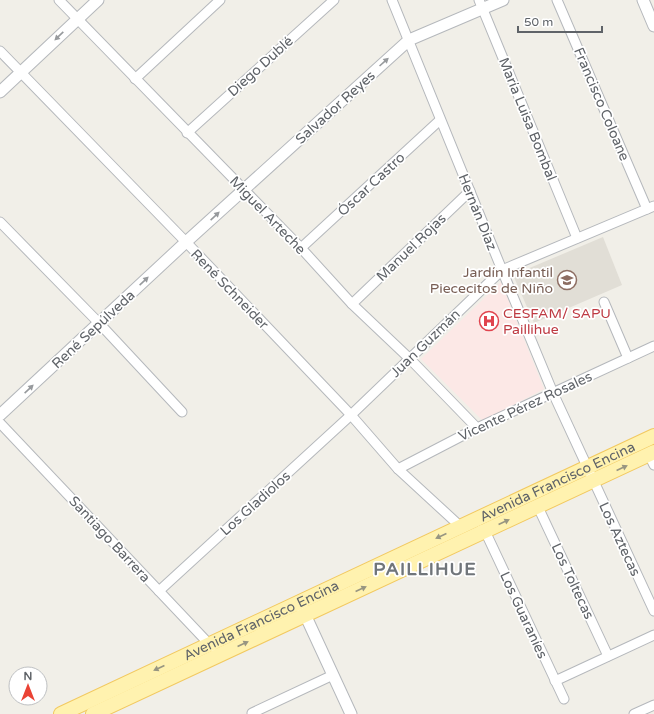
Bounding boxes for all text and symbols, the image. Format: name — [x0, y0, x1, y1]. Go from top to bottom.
scale bar — [518, 8, 602, 34]
text: 50 m — [524, 15, 553, 29]
one-way arrow — [54, 32, 64, 41]
street label: Diego Dublé — [224, 33, 297, 100]
street label: Francisco Coloane — [570, 45, 633, 163]
street label: María Luisa Bombal — [495, 55, 560, 183]
one-way arrow — [379, 58, 389, 67]
street label: Salvador Reyes — [292, 67, 379, 148]
street label: Óscar Castro — [334, 149, 408, 220]
street label: Hernán Díaz — [454, 171, 501, 253]
street label: Miguel Arteche — [226, 173, 309, 258]
street label: Manuel Rojas — [373, 210, 450, 285]
one-way arrow — [210, 211, 220, 220]
street label: René Schneider — [187, 246, 273, 333]
place label: Jardín Infantil Piececitos de Niño — [430, 264, 553, 297]
school or university icon: Jardín Infantil Piececitos de Niño — [556, 269, 578, 291]
one-way arrow — [139, 276, 149, 286]
street label: René Sepúlveda — [48, 287, 138, 372]
place label: CESFAM/ SAPU Paillihue — [503, 305, 611, 338]
street label: Juan Guzmán — [387, 306, 464, 381]
hospital icon: CESFAM/ SAPU Paillihue — [478, 310, 500, 332]
street label: Vicente Pérez Rosales — [456, 368, 595, 445]
one-way arrow — [24, 385, 33, 394]
street label: Avenida Francisco Encina — [477, 438, 638, 526]
one-way arrow — [616, 464, 628, 470]
street label: Los Gladiolos — [217, 467, 294, 539]
street label: Santiago Barrera — [65, 493, 154, 586]
street label: Los Aztecas — [595, 500, 644, 579]
one-way arrow — [498, 519, 510, 526]
one-way arrow — [435, 533, 447, 539]
street label: Los Toltecas — [548, 541, 598, 622]
district label: PAILLIHUE — [373, 558, 477, 580]
street label: Los Guaraníes — [496, 569, 551, 662]
street label: Avenida Francisco Encina — [181, 577, 342, 664]
one-way arrow — [355, 586, 366, 592]
one-way arrow — [237, 641, 249, 647]
one-way arrow — [153, 665, 165, 671]
north arrow — [8, 666, 48, 706]
text: N — [24, 670, 32, 683]

